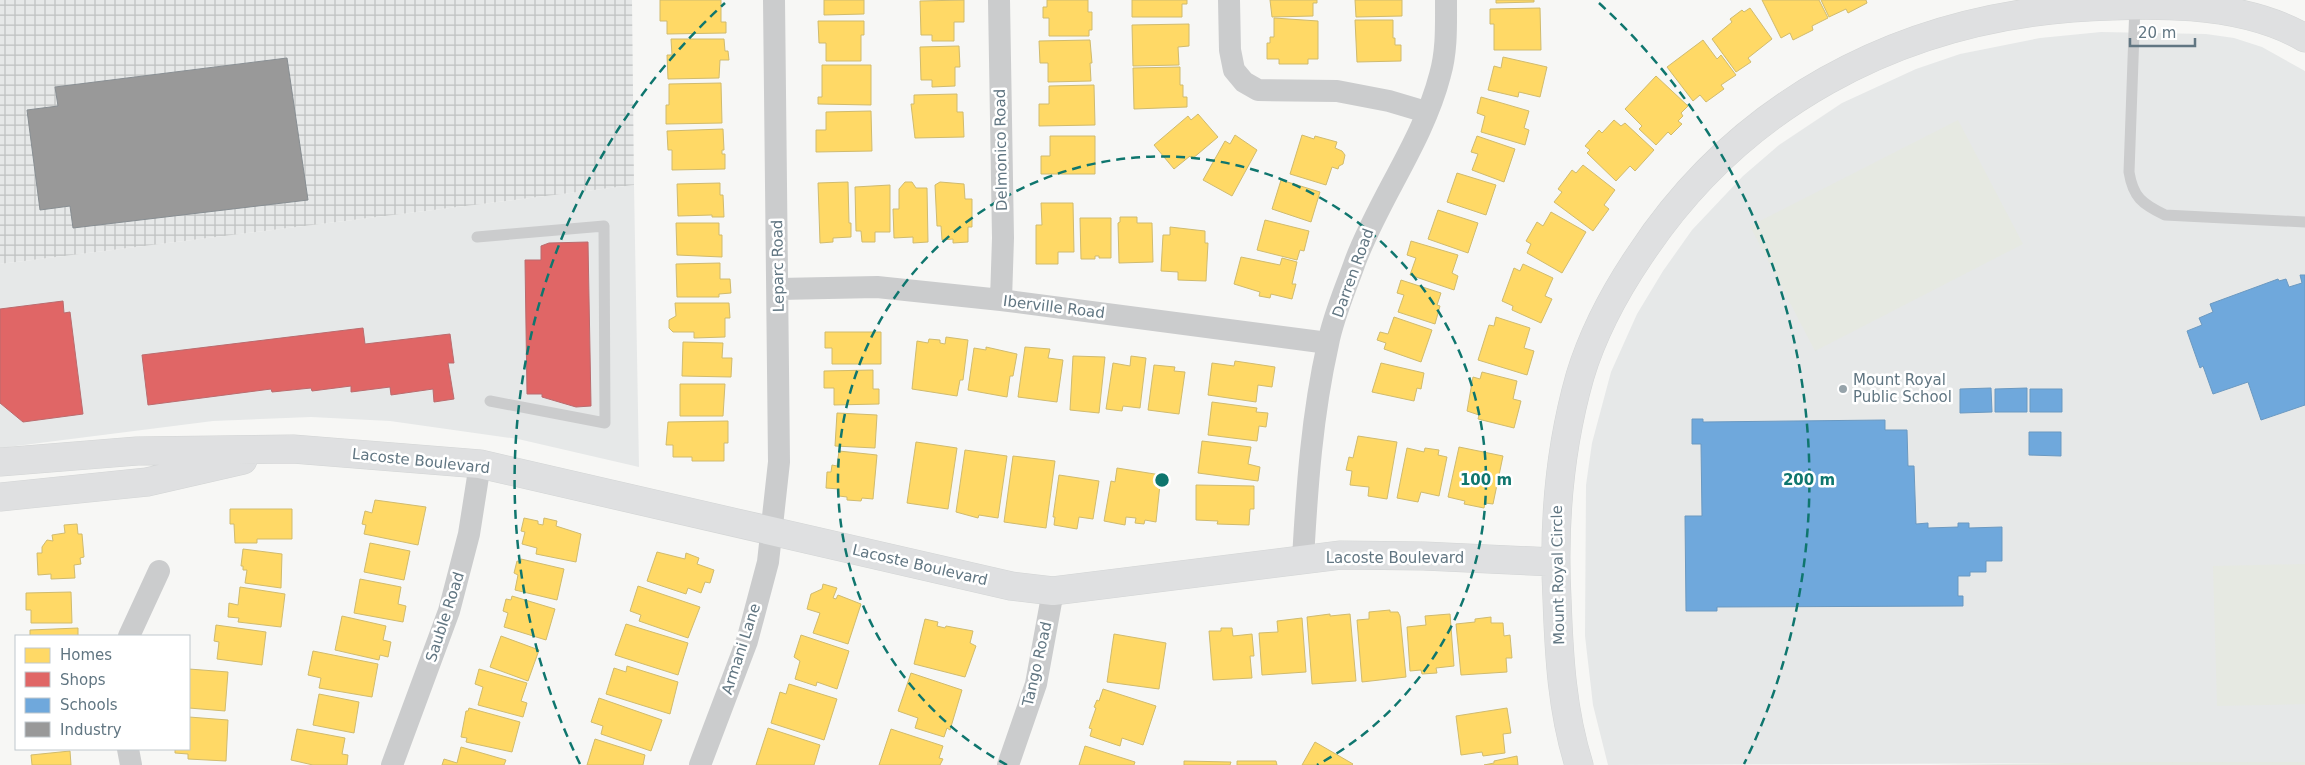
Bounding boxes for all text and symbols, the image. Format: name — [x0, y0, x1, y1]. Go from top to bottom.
scale bar — [2130, 15, 2195, 47]
text: 20 m — [2138, 24, 2176, 42]
street label: Delmonico Road — [991, 89, 1011, 211]
street label: Leparc Road — [768, 220, 788, 312]
street label: Darren Road — [1329, 226, 1377, 320]
street label: Iberville Road — [1002, 292, 1106, 322]
place label: Mount Royal Public School — [1853, 371, 1952, 406]
marker: Mount Royal Public School — [1837, 383, 1849, 395]
street label: Lacoste Boulevard — [351, 445, 491, 477]
centre of rings — [1153, 471, 1171, 489]
text: 100 m — [1460, 471, 1512, 489]
text: 200 m — [1783, 471, 1835, 489]
street label: Mount Royal Circle — [1548, 505, 1568, 645]
street label: Lacoste Boulevard — [850, 541, 990, 589]
street label: Lacoste Boulevard — [1326, 549, 1464, 567]
street label: Sauble Road — [422, 570, 468, 664]
street label: Armani Lane — [718, 601, 764, 697]
street label: Tango Road — [1018, 620, 1055, 709]
legend — [15, 635, 190, 750]
text: Homes — [60, 646, 112, 664]
text: Shops — [60, 671, 106, 689]
text: Schools — [60, 696, 118, 714]
text: Industry — [60, 721, 122, 739]

